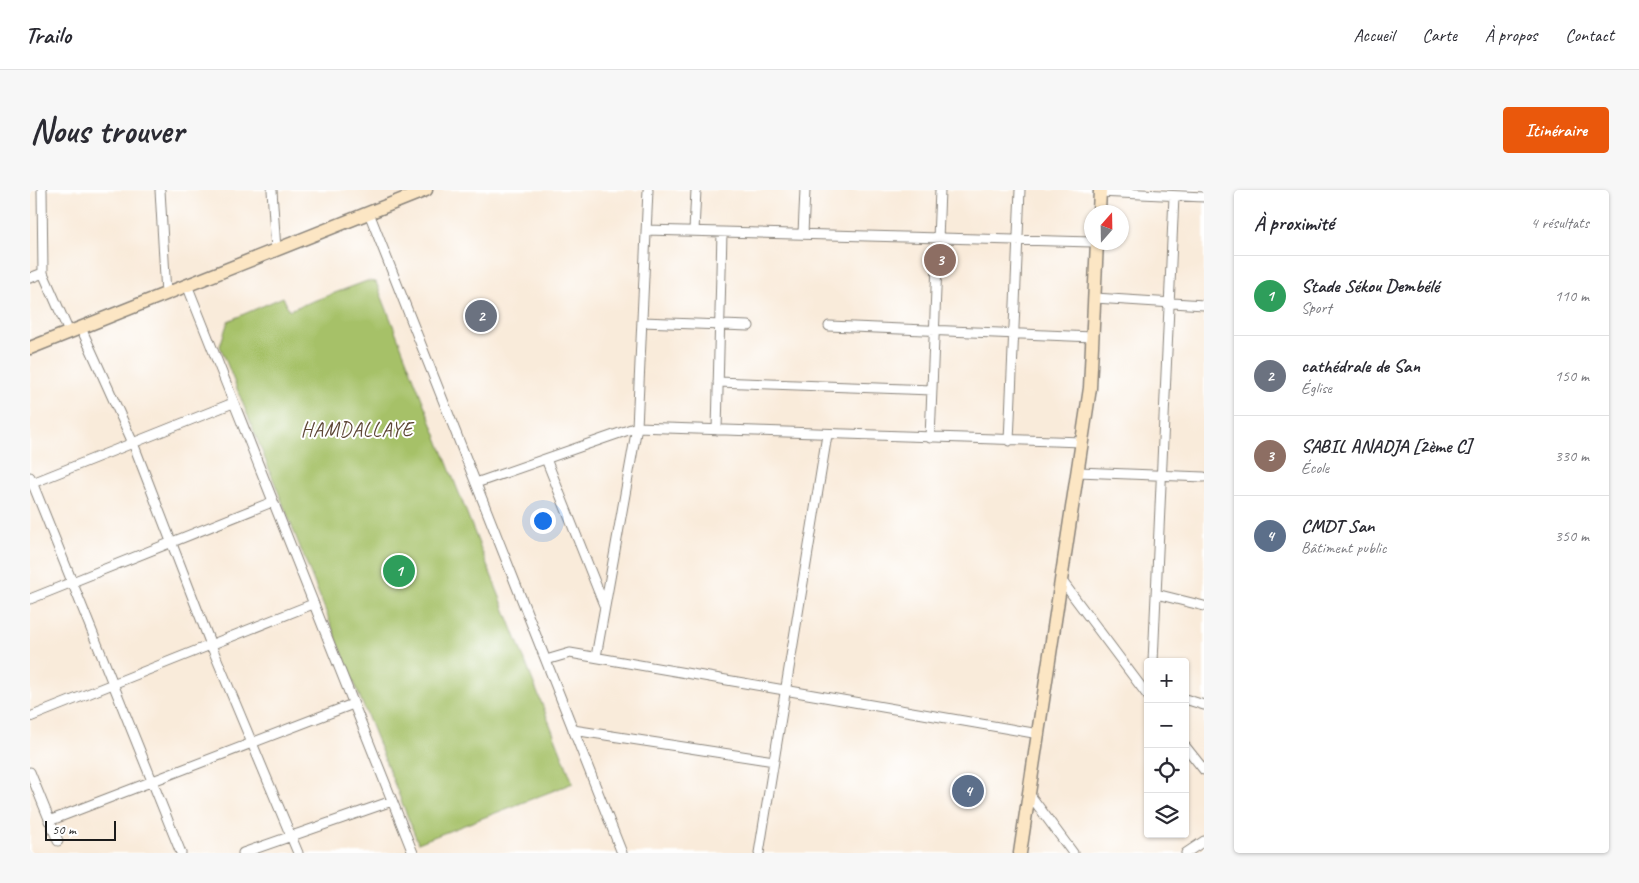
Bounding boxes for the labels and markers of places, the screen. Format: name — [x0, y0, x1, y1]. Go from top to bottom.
pin: 3 — [924, 241, 956, 279]
pin: 2 — [465, 297, 497, 335]
pin: 1 — [383, 552, 415, 590]
pin: 4 — [952, 772, 984, 810]

